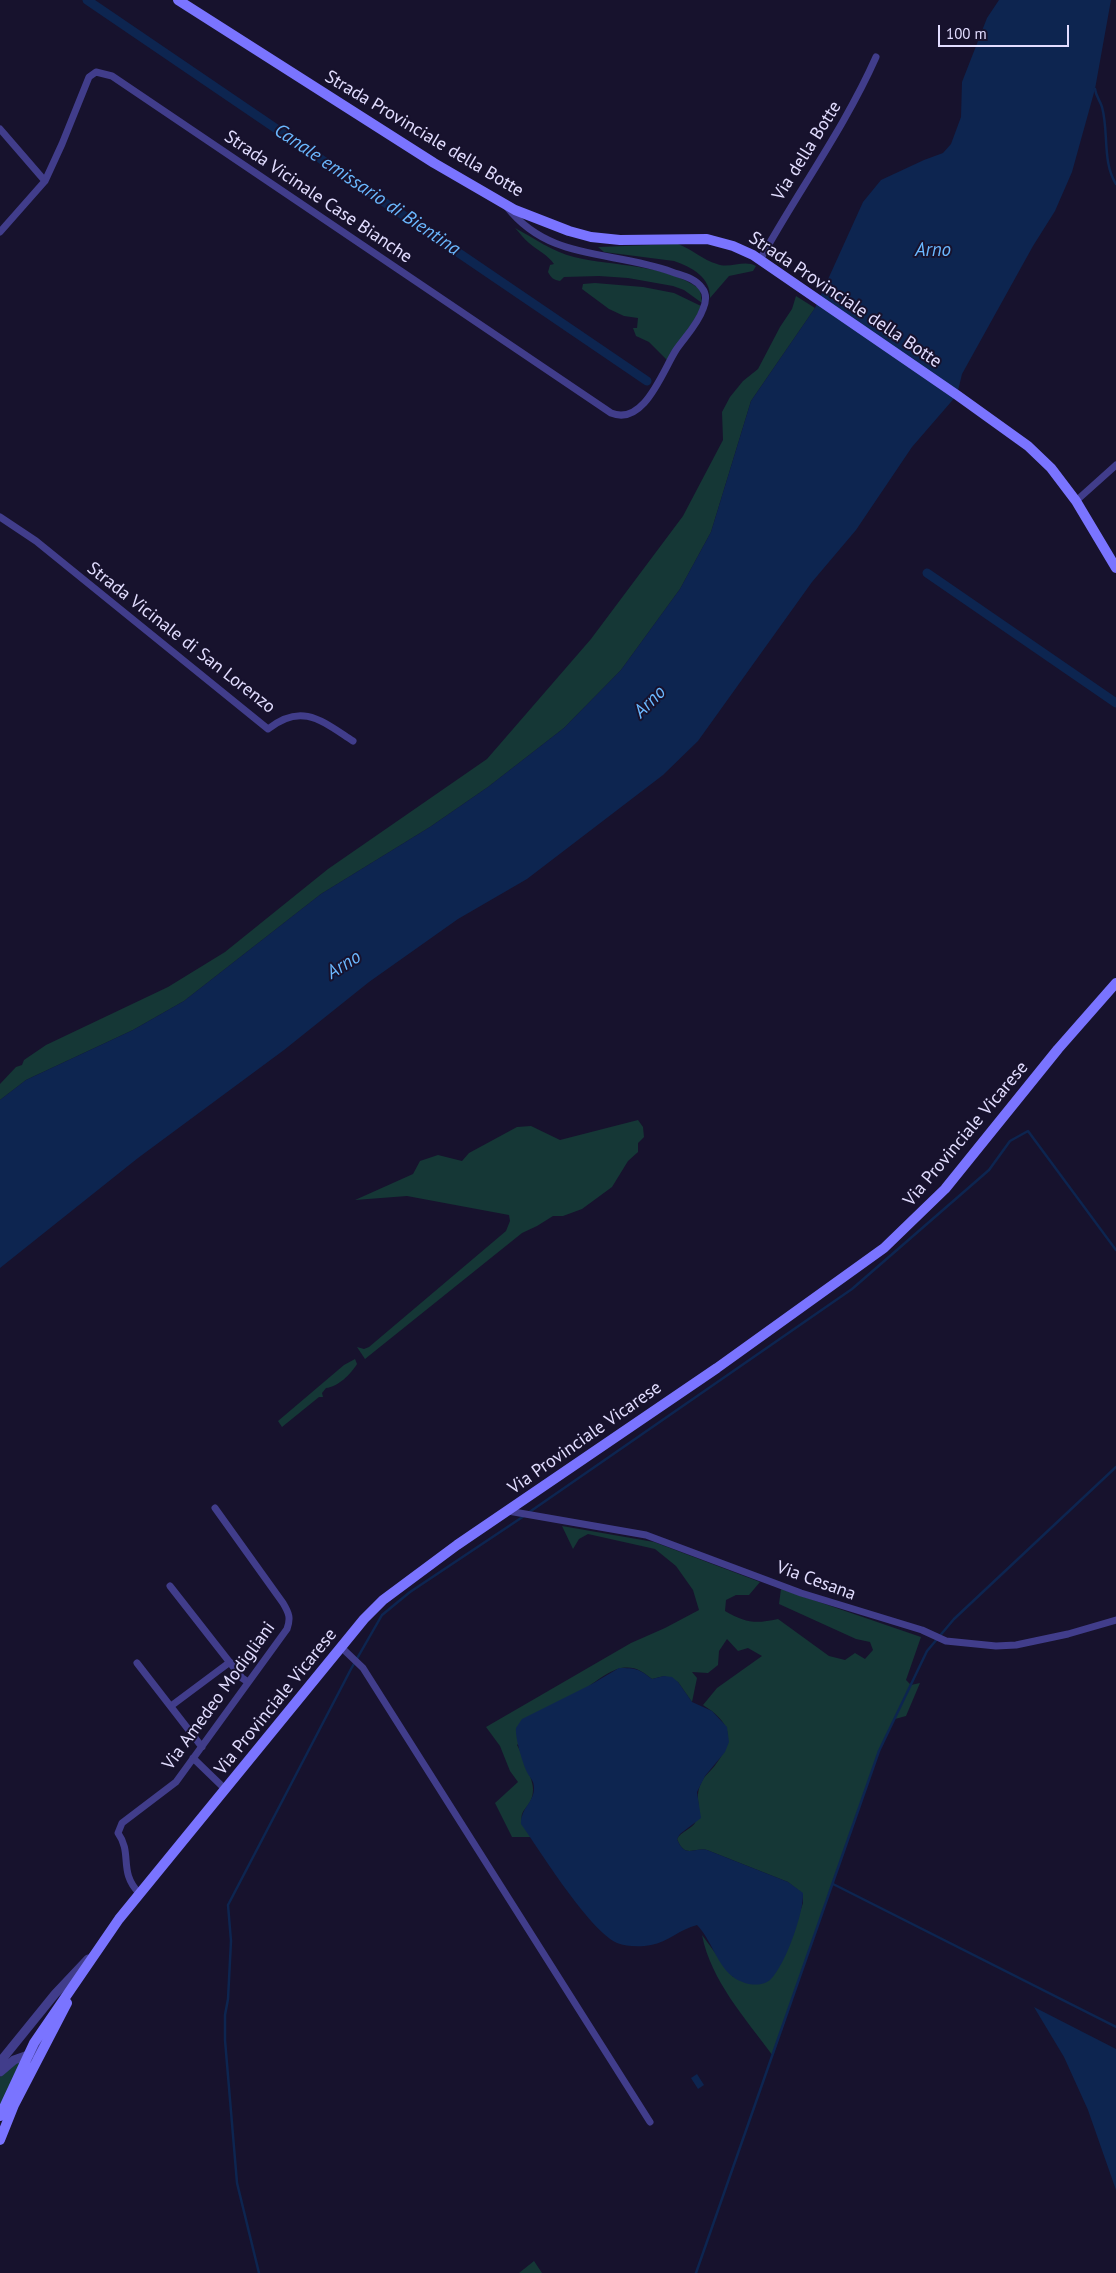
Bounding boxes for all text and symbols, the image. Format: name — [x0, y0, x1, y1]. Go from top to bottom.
scale bar — [941, 15, 1072, 47]
text: 100 m — [946, 24, 987, 43]
street label: Strada Provinciale della Botte — [321, 66, 527, 202]
street label: Via della Botte — [768, 97, 846, 205]
water label: Canale emissario di Bientina — [270, 119, 464, 261]
street label: Strada Vicinale Case Bianche — [220, 126, 416, 268]
street label: Strada Provinciale della Botte — [744, 227, 946, 373]
water label: Arno — [915, 240, 951, 262]
street label: Strada Vicinale di San Lorenzo — [83, 558, 279, 718]
water label: Arno — [629, 681, 671, 723]
water label: Arno — [323, 946, 365, 984]
street label: Via Provinciale Vicarese — [899, 1057, 1033, 1211]
street label: Via Provinciale Vicarese — [504, 1377, 666, 1499]
street label: Via Cesana — [773, 1557, 859, 1605]
street label: Via Amedeo Modigliani — [158, 1618, 280, 1774]
street label: Via Provinciale Vicarese — [210, 1624, 342, 1780]

